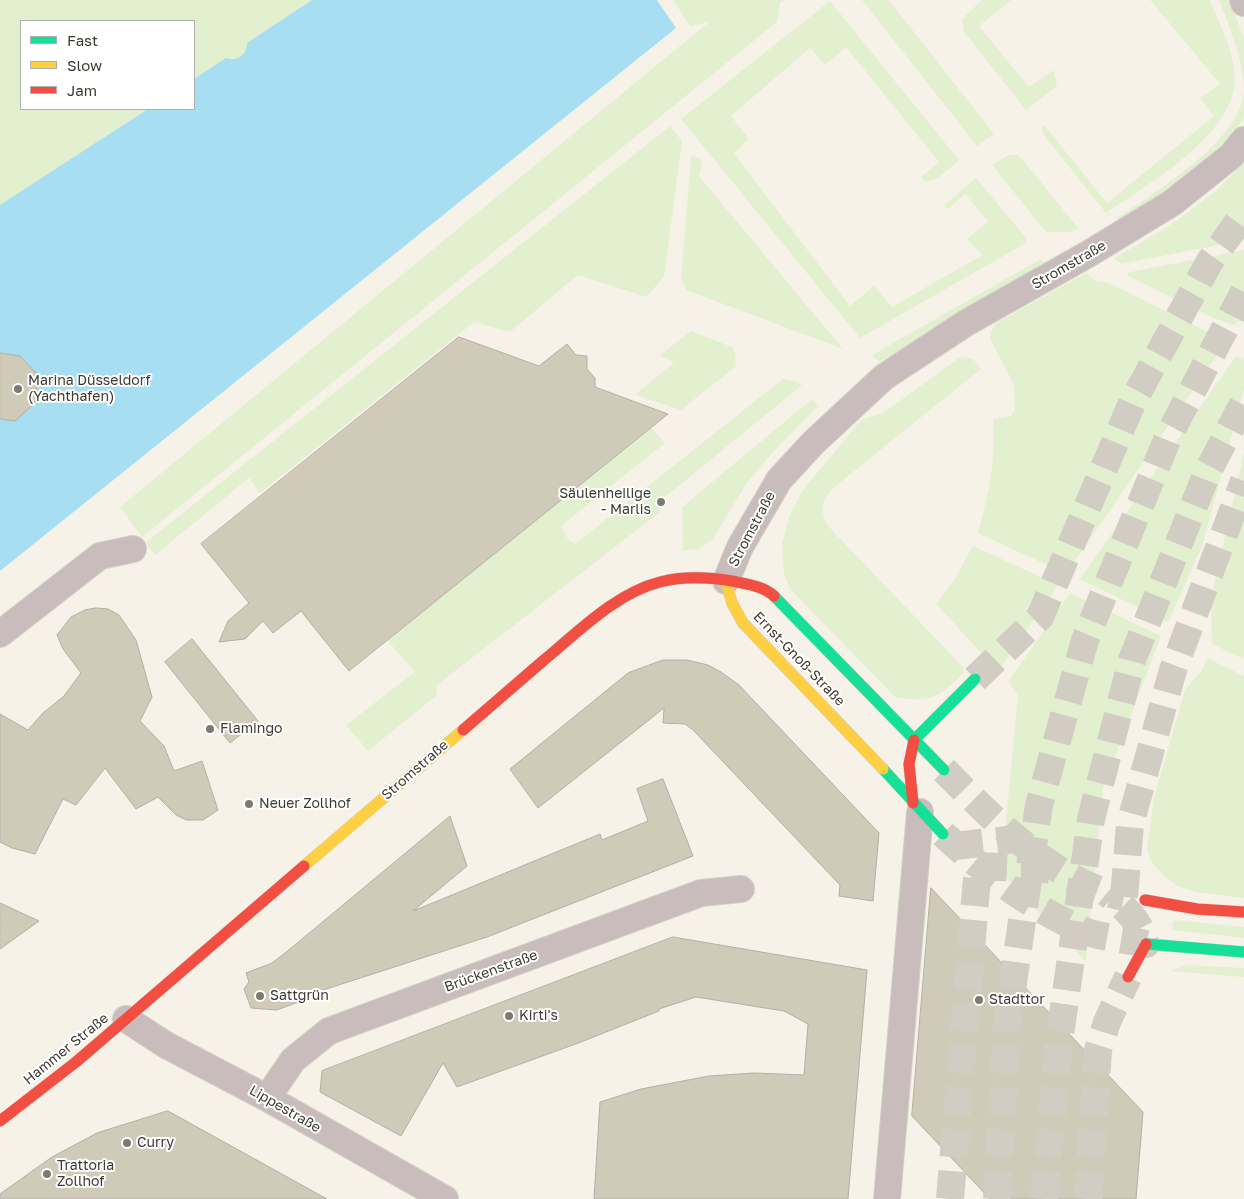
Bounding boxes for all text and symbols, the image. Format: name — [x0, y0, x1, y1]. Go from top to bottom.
legend — [20, 20, 195, 110]
text: Fast — [67, 31, 98, 49]
text: Slow — [67, 56, 102, 74]
text: Jam — [67, 81, 97, 99]
street label: Stromstraße — [1029, 237, 1109, 293]
place label: Marina Düsseldorf (Yachthafen) — [28, 373, 151, 406]
marker: Marina Düsseldorf (Yachthafen) — [12, 383, 24, 395]
place label: Säulenheilige - Marlis — [559, 486, 651, 518]
street label: Stromstraße — [725, 488, 779, 570]
marker: Säulenheilige - Marlis — [655, 496, 667, 508]
street label: Ernst-Gnoß-Straße — [750, 608, 848, 710]
place label: Flamingo — [220, 721, 282, 737]
marker: Flamingo — [204, 723, 216, 735]
street label: Stromstraße — [378, 736, 452, 804]
place label: Neuer Zollhof — [259, 796, 351, 812]
marker: Neuer Zollhof — [243, 798, 255, 810]
street label: Brückenstraße — [442, 946, 540, 996]
place label: Sattgrün — [270, 988, 329, 1004]
marker: Sattgrün — [254, 990, 266, 1002]
place label: Stadttor — [989, 992, 1045, 1008]
marker: Stadttor — [973, 994, 985, 1006]
place label: Kirti's — [519, 1008, 558, 1024]
street label: Hammer Straße — [20, 1010, 112, 1088]
marker: Kirti's — [503, 1010, 515, 1022]
street label: Lippestraße — [246, 1082, 324, 1136]
place label: Curry — [137, 1135, 174, 1151]
marker: Curry — [121, 1137, 133, 1149]
place label: Trattoria Zollhof — [57, 1158, 114, 1190]
marker: Trattoria Zollhof — [41, 1168, 53, 1180]

